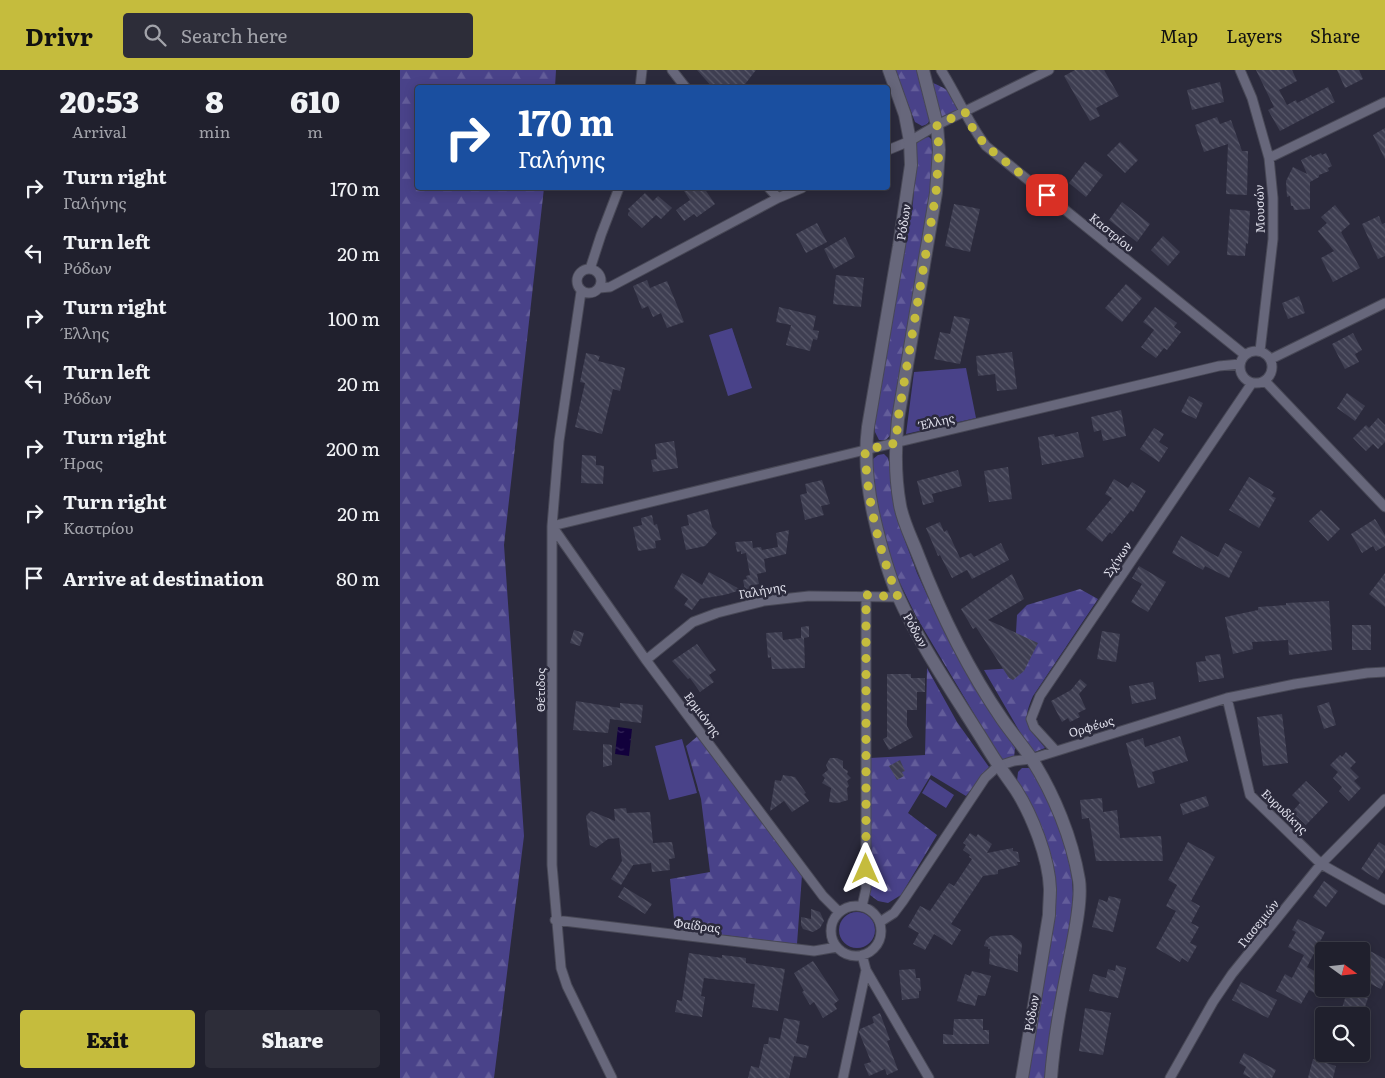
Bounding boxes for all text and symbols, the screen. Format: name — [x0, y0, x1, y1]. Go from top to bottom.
search box — [123, 13, 473, 58]
text: Drivr — [25, 18, 93, 53]
icon: search — [141, 21, 169, 49]
text: Search here — [181, 21, 287, 49]
text: Map — [1160, 22, 1198, 49]
text: Layers — [1226, 22, 1282, 49]
text: Share — [1310, 22, 1360, 49]
text: 20:53 — [60, 78, 139, 122]
text: 8 — [205, 78, 224, 122]
text: 610 — [290, 78, 340, 122]
text: 170 m — [518, 95, 614, 147]
icon: right — [435, 105, 500, 170]
text: Arrival — [72, 119, 127, 143]
text: min — [199, 119, 230, 143]
text: m — [307, 119, 323, 143]
text: Γαλήνης — [518, 142, 605, 175]
text: Turn right — [63, 162, 167, 190]
icon: right — [20, 174, 48, 202]
text: 170 m — [330, 174, 380, 202]
pin — [1026, 174, 1068, 216]
icon: arrive — [1033, 181, 1061, 209]
street label: Μουσών — [1249, 184, 1269, 234]
text: Γαλήνης — [63, 190, 126, 214]
street label: Ρόδων — [891, 202, 915, 242]
street label: Καστρίου — [1086, 208, 1138, 256]
text: Turn left — [63, 227, 150, 255]
icon: left — [20, 239, 48, 267]
text: 20 m — [337, 239, 380, 267]
text: Ρόδων — [63, 255, 112, 279]
text: Turn right — [63, 292, 167, 320]
icon: right — [20, 304, 48, 332]
text: 100 m — [328, 304, 380, 332]
text: Έλλης — [63, 320, 109, 344]
text: Turn left — [63, 357, 150, 385]
icon: left — [20, 369, 48, 397]
text: 20 m — [337, 369, 380, 397]
text: Ρόδων — [63, 385, 112, 409]
street label: Έλλης — [915, 408, 956, 434]
text: Turn right — [63, 422, 167, 450]
icon: right — [20, 434, 48, 462]
text: 200 m — [326, 434, 380, 462]
text: Ήρας — [63, 450, 103, 474]
text: Turn right — [63, 487, 167, 515]
icon: right — [20, 499, 48, 527]
text: 20 m — [337, 499, 380, 527]
text: Καστρίου — [63, 515, 134, 539]
street label: Σχίνων — [1098, 537, 1136, 581]
icon: arrive — [20, 564, 48, 592]
text: Arrive at destination — [63, 564, 264, 592]
text: 80 m — [336, 564, 380, 592]
street label: Γαλήνης — [737, 577, 787, 603]
street label: Ρόδων — [899, 610, 933, 651]
street label: Θέτιδος — [531, 668, 549, 712]
street label: Ερμιόνης — [680, 688, 726, 740]
street label: Ορφέως — [1066, 711, 1116, 741]
street label: Ευρυδίκης — [1258, 784, 1312, 838]
position arrow — [839, 842, 891, 894]
street label: Γιασεμιών — [1233, 895, 1283, 951]
street label: Φαίδρας — [672, 913, 722, 937]
north arrow — [1315, 942, 1370, 998]
map controls — [1315, 942, 1370, 1062]
street label: Ρόδων — [1019, 993, 1043, 1033]
button: search — [1315, 1007, 1370, 1062]
button: Exit — [20, 1010, 195, 1068]
button: Share — [205, 1010, 380, 1068]

